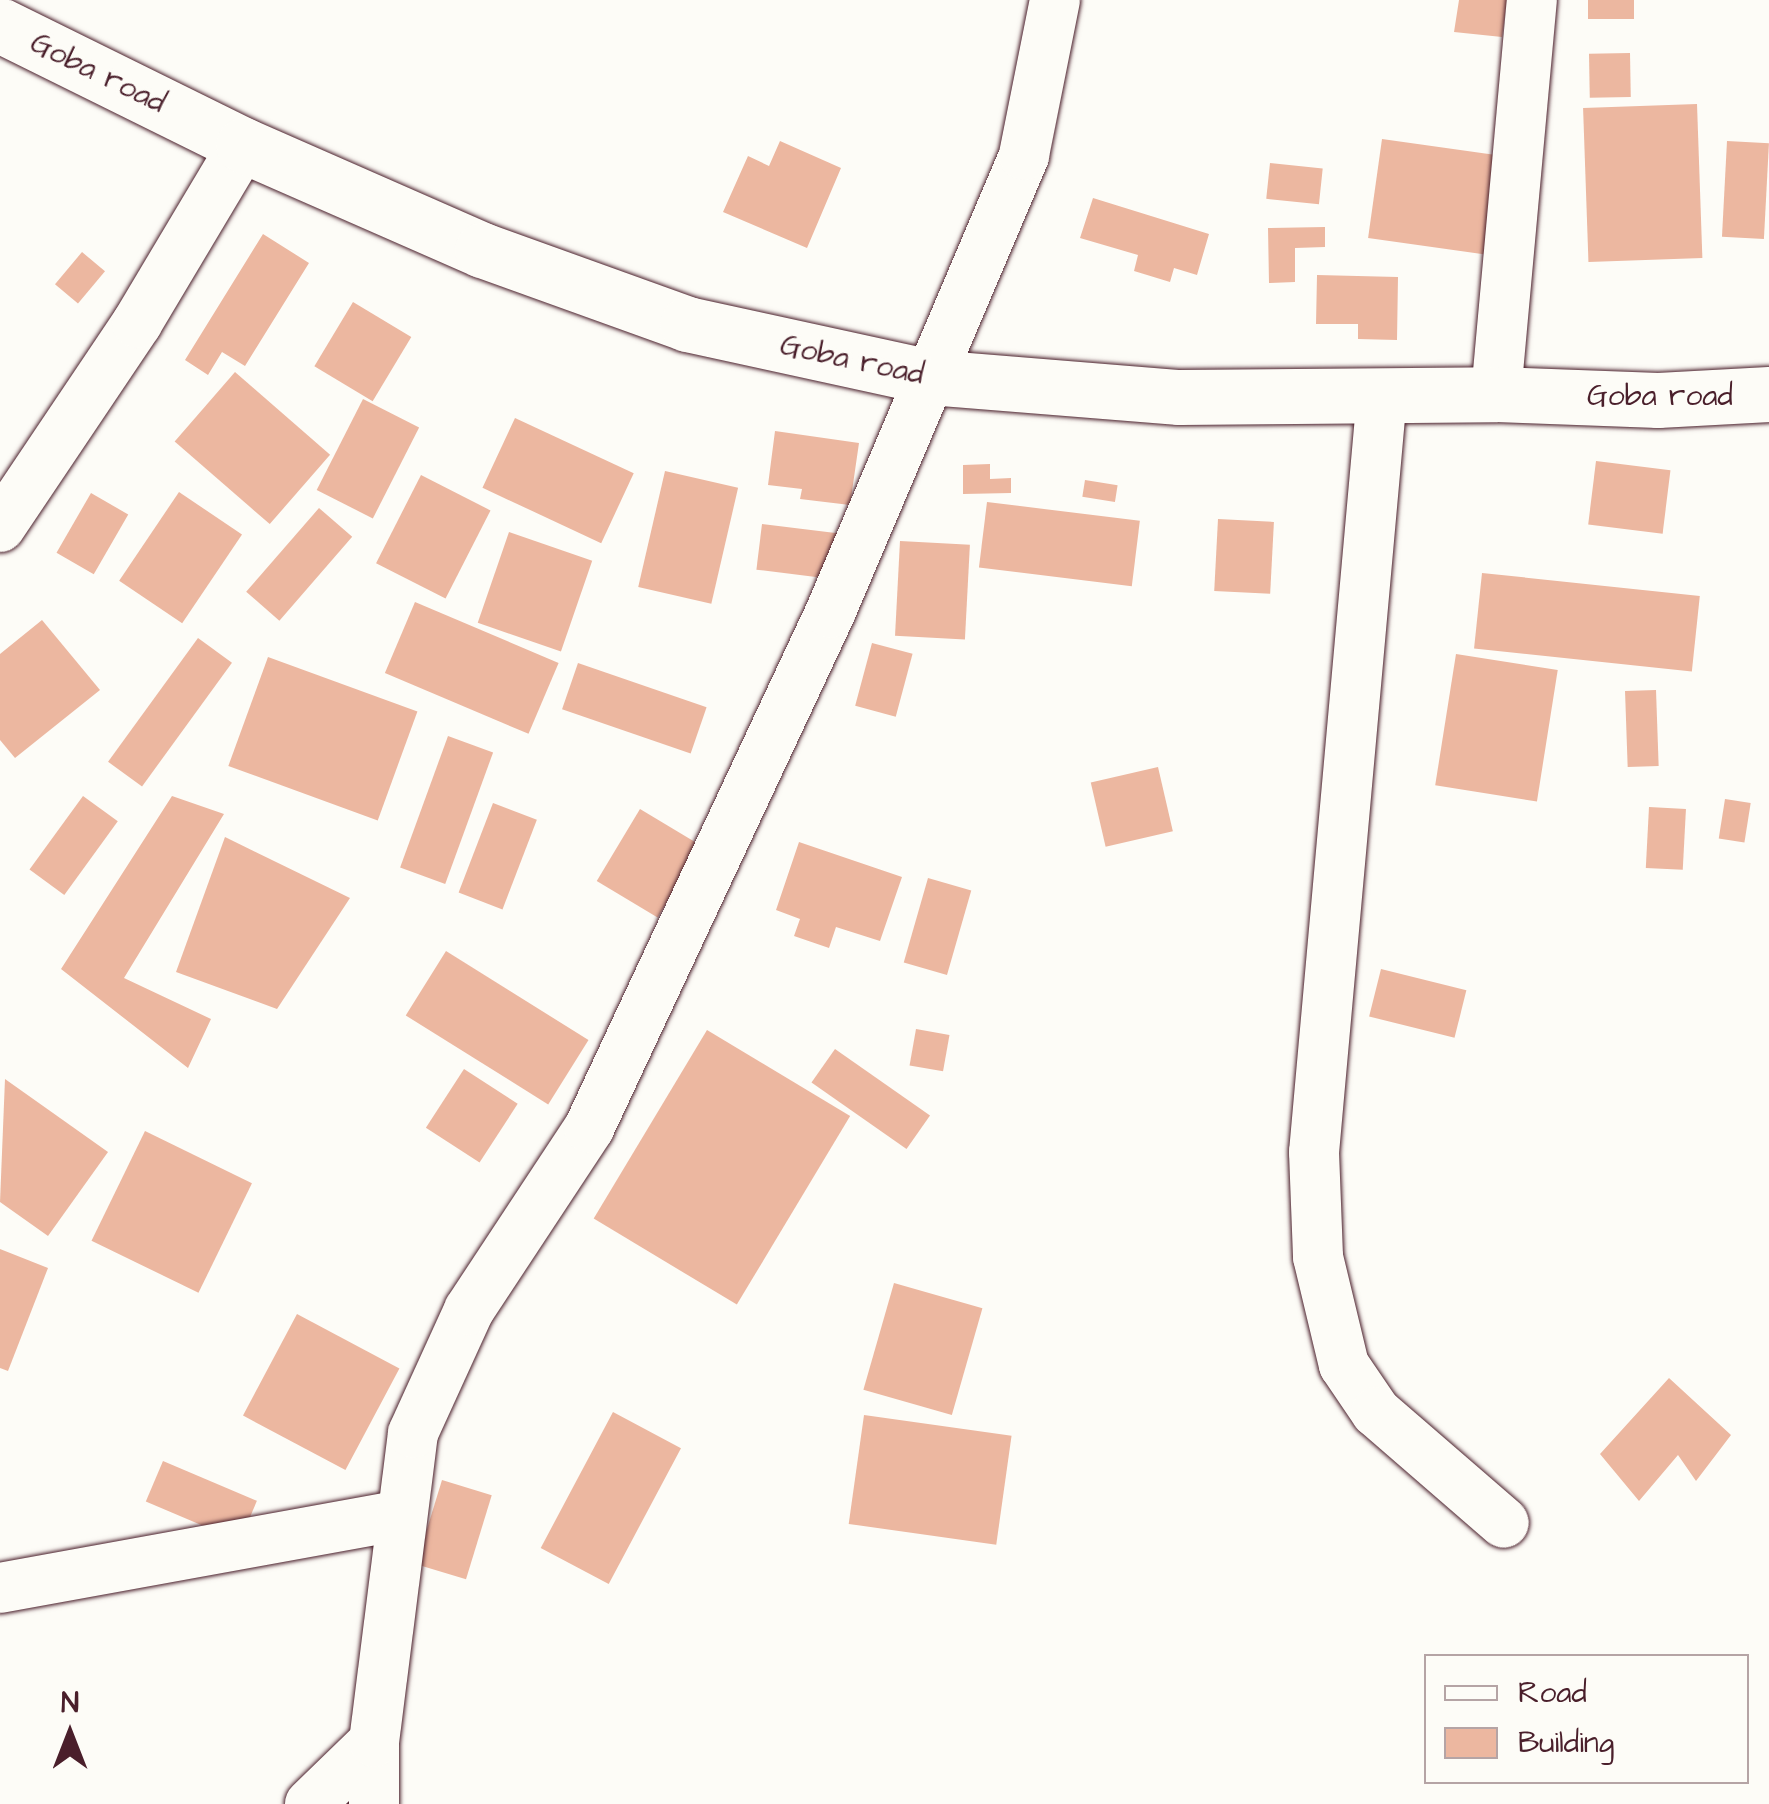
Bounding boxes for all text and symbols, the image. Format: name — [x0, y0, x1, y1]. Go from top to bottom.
street label: Goba road — [25, 25, 171, 121]
street label: Goba road — [777, 327, 927, 393]
street label: Goba road — [1587, 378, 1733, 414]
legend — [1424, 1654, 1749, 1784]
text: Road — [1518, 1672, 1587, 1714]
north arrow — [20, 1684, 120, 1784]
text: N — [61, 1684, 79, 1723]
text: Building — [1518, 1722, 1614, 1764]

